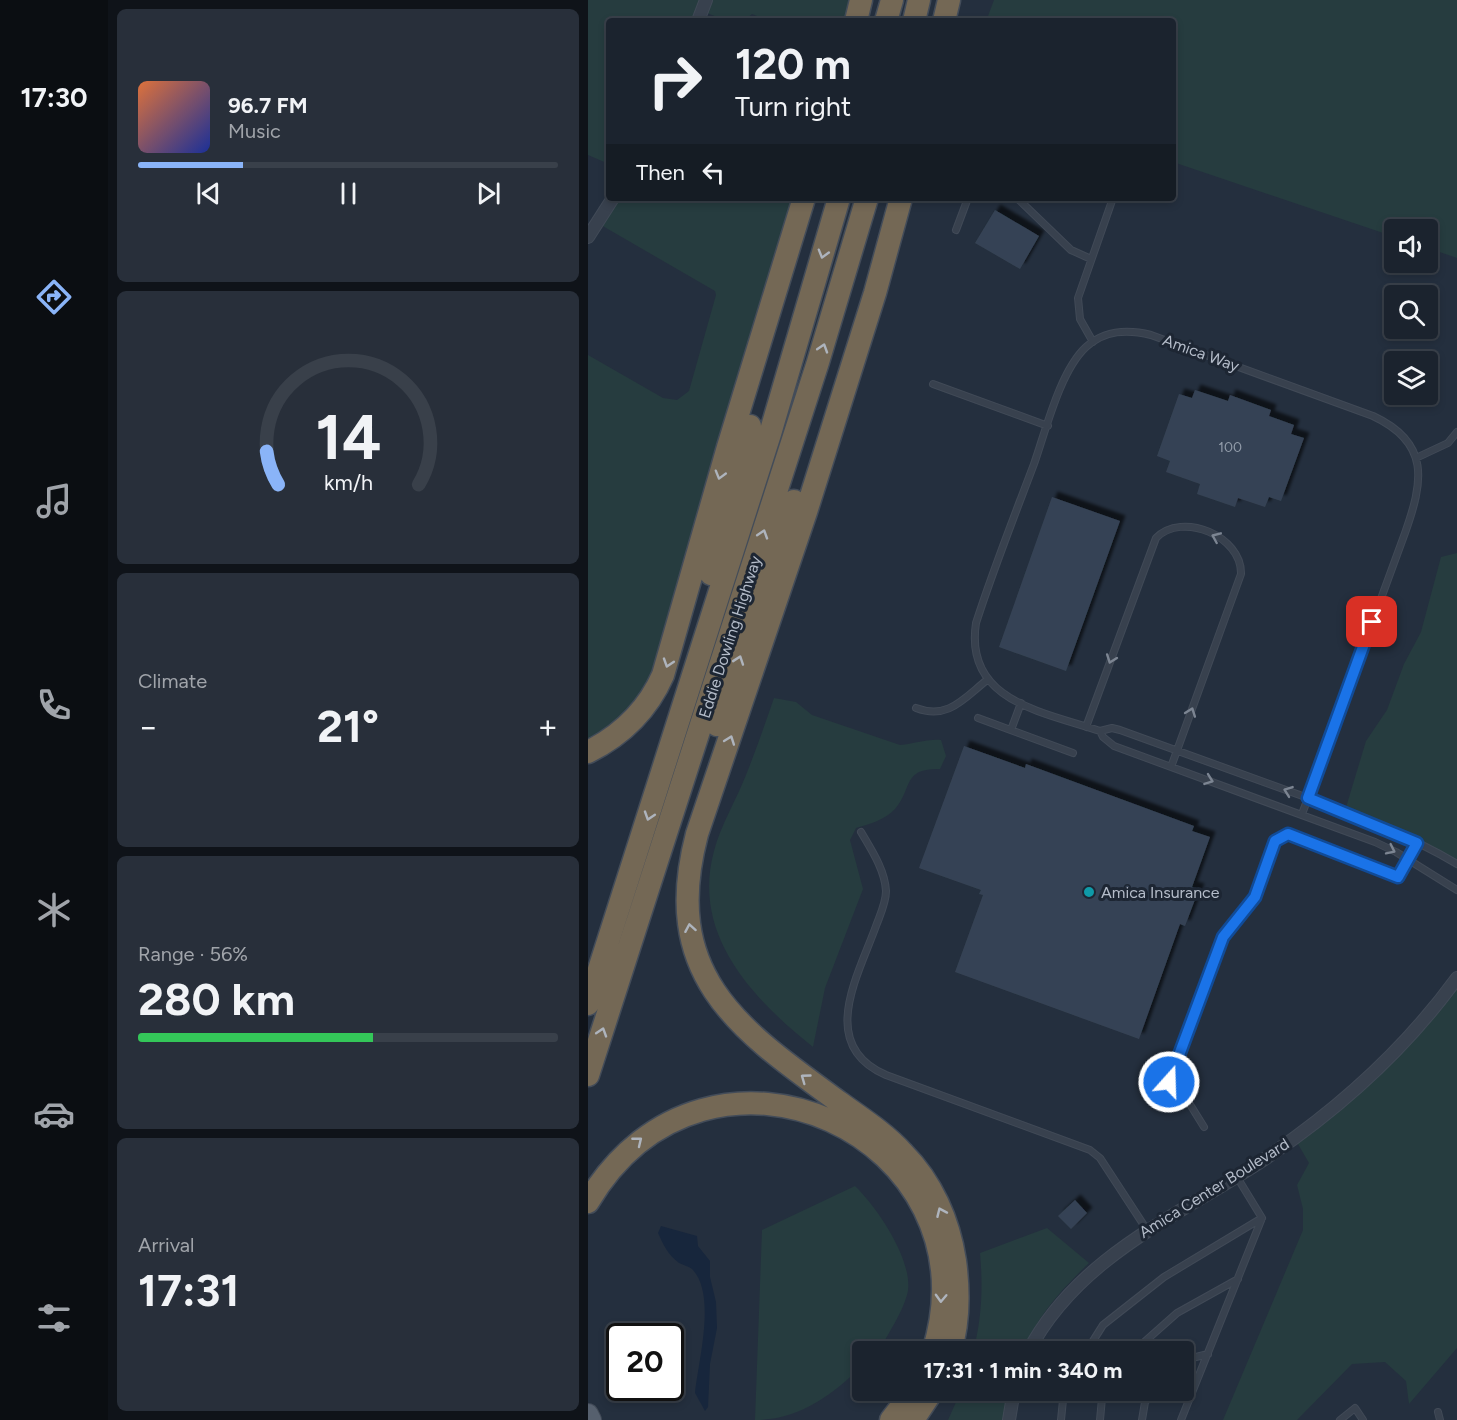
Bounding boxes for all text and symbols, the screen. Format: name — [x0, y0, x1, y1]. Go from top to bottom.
text: 120 m — [735, 39, 851, 90]
icon: right — [636, 42, 714, 120]
text: 17:30 — [20, 81, 88, 114]
text: Turn right — [735, 90, 851, 123]
text: 96.7 FM — [228, 92, 308, 119]
text: Music — [228, 119, 281, 143]
icon: left — [697, 156, 730, 189]
text: Then — [636, 159, 685, 186]
icon: previous — [192, 177, 225, 210]
icon: pause — [332, 177, 365, 210]
icon: next — [472, 177, 505, 210]
map controls — [1384, 219, 1438, 405]
button: sound — [1384, 219, 1438, 273]
one-way arrow — [818, 248, 830, 259]
icon: directions — [33, 276, 75, 318]
button: search — [1384, 285, 1438, 339]
street label: Amica Way — [1160, 330, 1242, 376]
one-way arrow — [816, 343, 828, 354]
button: layers — [1384, 351, 1438, 405]
text: 14 — [315, 400, 381, 475]
house number: 100 — [1218, 439, 1242, 456]
one-way arrow — [715, 469, 727, 480]
text: km/h — [324, 470, 372, 495]
icon: music — [33, 480, 75, 522]
one-way arrow — [756, 529, 768, 540]
one-way arrow — [1212, 532, 1223, 544]
street label: Eddie Dowling Highway — [695, 553, 765, 721]
pin — [1346, 596, 1397, 647]
icon: arrive — [1355, 605, 1388, 638]
one-way arrow — [1105, 653, 1118, 664]
one-way arrow — [732, 655, 745, 666]
one-way arrow — [662, 657, 675, 668]
text: Climate — [138, 669, 207, 693]
icon: phone — [33, 684, 75, 726]
text: 21° — [317, 699, 379, 753]
text: − — [138, 707, 159, 746]
text: + — [537, 707, 558, 746]
one-way arrow — [1184, 707, 1197, 717]
one-way arrow — [723, 735, 736, 745]
one-way arrow — [1203, 773, 1214, 786]
one-way arrow — [1283, 786, 1294, 799]
one-way arrow — [644, 810, 656, 821]
one-way arrow — [1384, 842, 1395, 854]
place label: Amica Insurance — [1101, 883, 1220, 902]
marker: Amica Insurance — [1082, 885, 1096, 899]
icon: climate — [33, 889, 75, 931]
one-way arrow — [684, 923, 697, 933]
text: Range · 56% — [138, 942, 248, 966]
text: 280 km — [138, 972, 295, 1026]
one-way arrow — [594, 1027, 607, 1038]
position arrow — [1137, 1050, 1201, 1114]
one-way arrow — [800, 1074, 811, 1085]
icon: car — [33, 1093, 75, 1135]
street label: Amica Center Boulevard — [1135, 1134, 1293, 1242]
one-way arrow — [631, 1137, 642, 1148]
one-way arrow — [937, 1207, 949, 1218]
text: Arrival — [138, 1233, 194, 1257]
text: 17:31 — [138, 1263, 240, 1317]
one-way arrow — [935, 1294, 948, 1303]
icon: filters — [33, 1297, 75, 1339]
speed limit sign: 20 — [606, 1323, 684, 1401]
text: 17:31 · 1 min · 340 m — [924, 1357, 1122, 1384]

